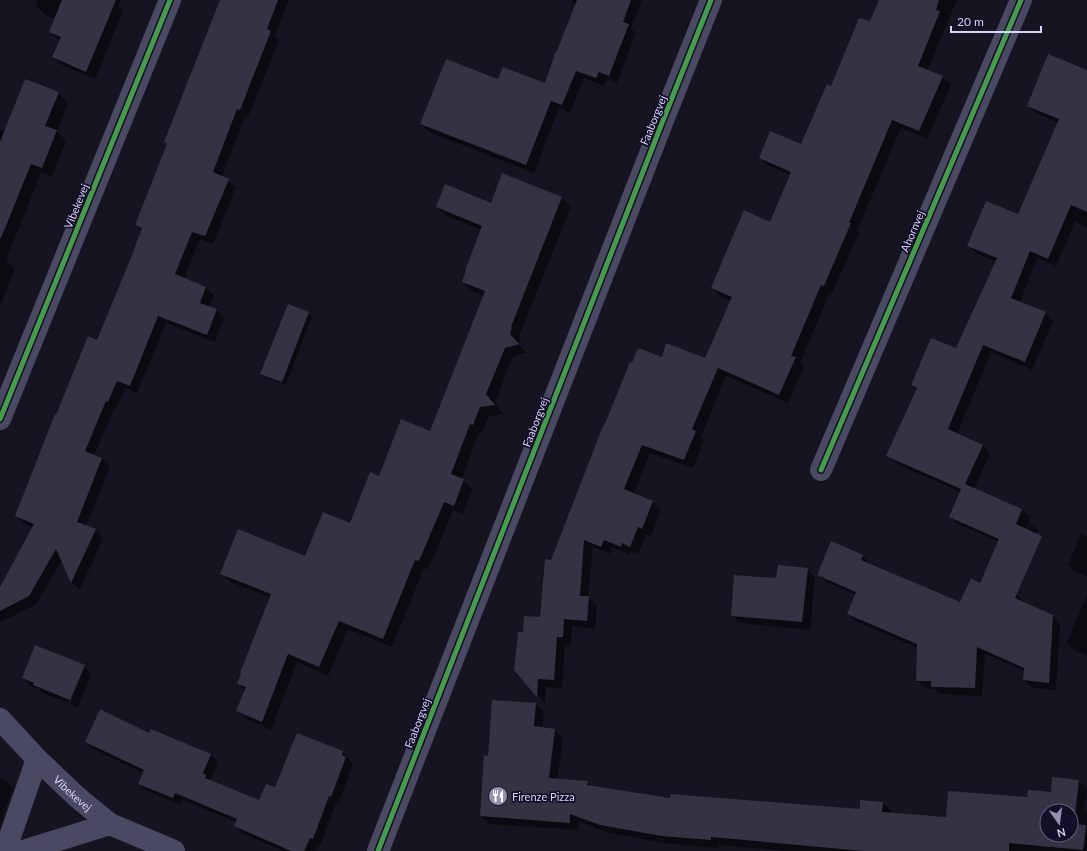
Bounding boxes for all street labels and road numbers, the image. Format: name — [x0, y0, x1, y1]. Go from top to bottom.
street label: Faaborgvej — [637, 93, 669, 147]
street label: Vibekevej — [61, 181, 91, 230]
street label: Ahornvej — [897, 208, 927, 254]
street label: Faaborgvej — [520, 395, 551, 449]
street label: Faaborgvej — [402, 696, 433, 750]
street label: Vibekevej — [51, 772, 95, 814]

